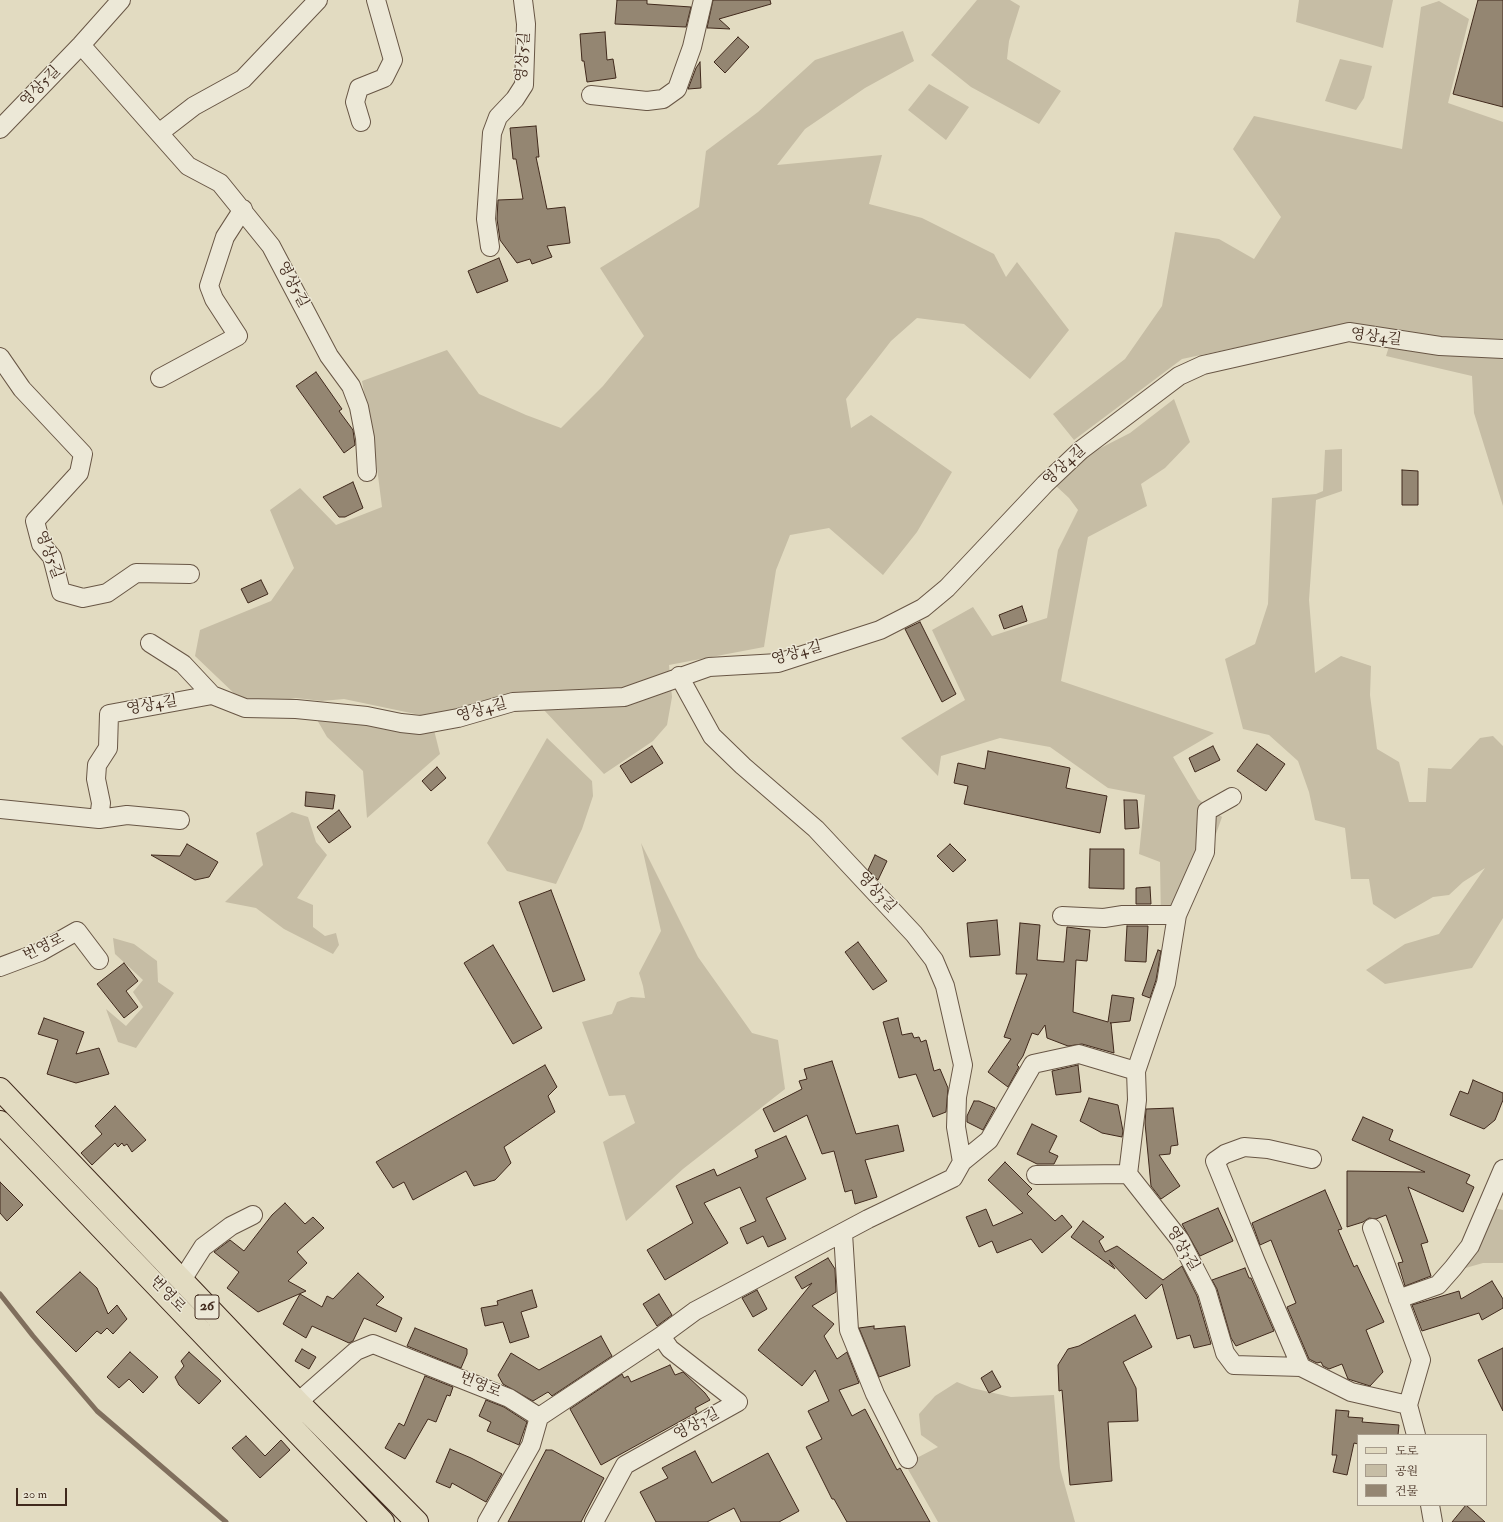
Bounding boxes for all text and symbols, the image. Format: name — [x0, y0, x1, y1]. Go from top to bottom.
street label: 영상5길 — [513, 31, 535, 83]
street label: 영상5길 — [17, 63, 65, 111]
street label: 영상5길 — [272, 259, 312, 311]
street label: 영상4길 — [1349, 326, 1403, 350]
street label: 영상4길 — [1040, 442, 1090, 490]
street label: 영상5길 — [31, 528, 65, 582]
street label: 영상4길 — [770, 638, 824, 670]
street label: 영상4길 — [125, 693, 179, 719]
street label: 영상4길 — [455, 695, 509, 727]
street label: 영상3길 — [853, 869, 899, 917]
street label: 번영로 — [21, 930, 67, 966]
street label: 영상3길 — [1162, 1223, 1202, 1275]
street label: 번영로 — [145, 1273, 189, 1317]
road number: 26 — [195, 1295, 219, 1319]
street label: 번영로 — [456, 1370, 504, 1402]
street label: 영상3길 — [671, 1405, 723, 1445]
legend — [1357, 1434, 1487, 1506]
text: 도로 — [1395, 1444, 1418, 1459]
text: 공원 — [1395, 1464, 1418, 1479]
scale bar — [18, 1480, 69, 1506]
text: 건물 — [1395, 1484, 1418, 1499]
text: 20 m — [23, 1487, 47, 1502]

